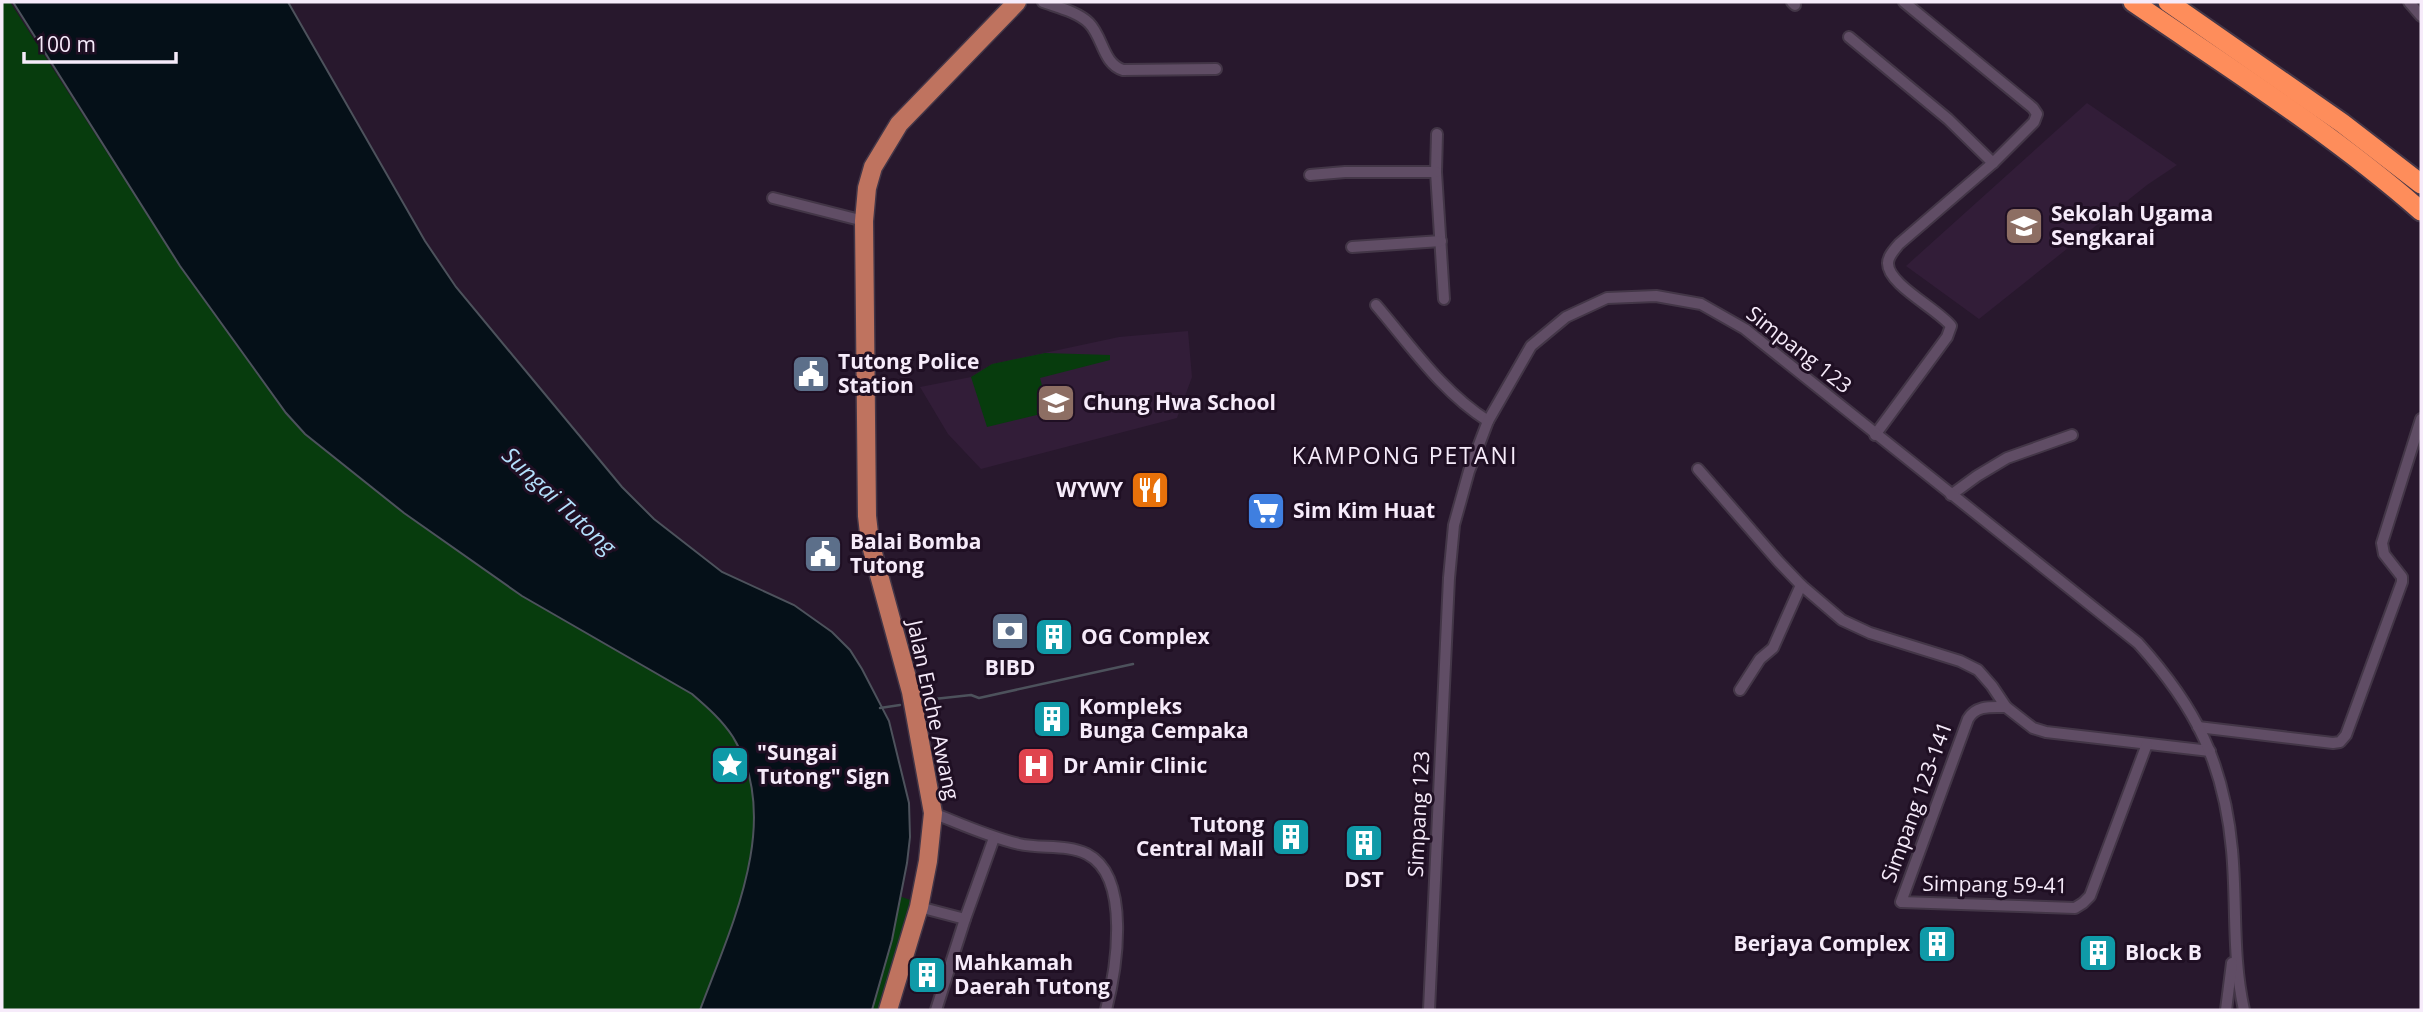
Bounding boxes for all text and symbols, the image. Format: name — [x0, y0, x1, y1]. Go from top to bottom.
scale bar — [24, 21, 177, 65]
text: 100 m — [35, 30, 96, 58]
place label: Sekolah Ugama Sengkarai — [2051, 199, 2213, 251]
school or university icon: Sekolah Ugama Sengkarai — [2003, 205, 2045, 247]
street label: Simpang 123 — [1741, 299, 1858, 399]
place label: Tutong Police Station — [838, 347, 979, 399]
public building icon: Tutong Police Station — [790, 353, 832, 395]
school or university icon: Chung Hwa School — [1035, 382, 1077, 424]
place label: Chung Hwa School — [1083, 388, 1276, 416]
water label: Sungai Tutong — [496, 439, 624, 562]
district label: KAMPONG PETANI — [1292, 439, 1518, 471]
restaurant icon: WYWY — [1129, 469, 1171, 511]
place label: WYWY — [1056, 475, 1124, 503]
supermarket icon: Sim Kim Huat — [1245, 490, 1287, 532]
place label: Sim Kim Huat — [1293, 496, 1435, 524]
place label: Balai Bomba Tutong — [850, 527, 981, 579]
public building icon: Balai Bomba Tutong — [802, 533, 844, 575]
bank icon: BIBD — [989, 610, 1031, 652]
street label: Jalan Enche Awang — [901, 615, 967, 802]
building icon: OG Complex — [1033, 616, 1075, 658]
place label: OG Complex — [1081, 622, 1210, 650]
place label: BIBD — [985, 653, 1035, 681]
place label: Kompleks Bunga Cempaka — [1079, 692, 1249, 744]
building icon: Kompleks Bunga Cempaka — [1031, 698, 1073, 740]
street label: Simpang 123-141 — [1874, 717, 1958, 886]
place label: "Sungai Tutong" Sign — [757, 738, 890, 790]
place icon: "Sungai Tutong" Sign — [709, 744, 751, 786]
hospital icon: Dr Amir Clinic — [1015, 745, 1057, 787]
street label: Simpang 123 — [1401, 750, 1435, 878]
place label: Dr Amir Clinic — [1063, 751, 1207, 779]
place label: Tutong Central Mall — [1136, 810, 1264, 862]
building icon: Tutong Central Mall — [1270, 816, 1312, 858]
building icon: DST — [1343, 822, 1385, 864]
place label: DST — [1344, 865, 1384, 893]
street label: Simpang 59-41 — [1922, 869, 2068, 899]
building icon: Berjaya Complex — [1916, 923, 1958, 965]
place label: Berjaya Complex — [1734, 929, 1911, 957]
building icon: Block B — [2077, 932, 2119, 974]
place label: Block B — [2125, 938, 2202, 966]
place label: Mahkamah Daerah Tutong — [954, 948, 1110, 1000]
building icon: Mahkamah Daerah Tutong — [906, 954, 948, 996]

